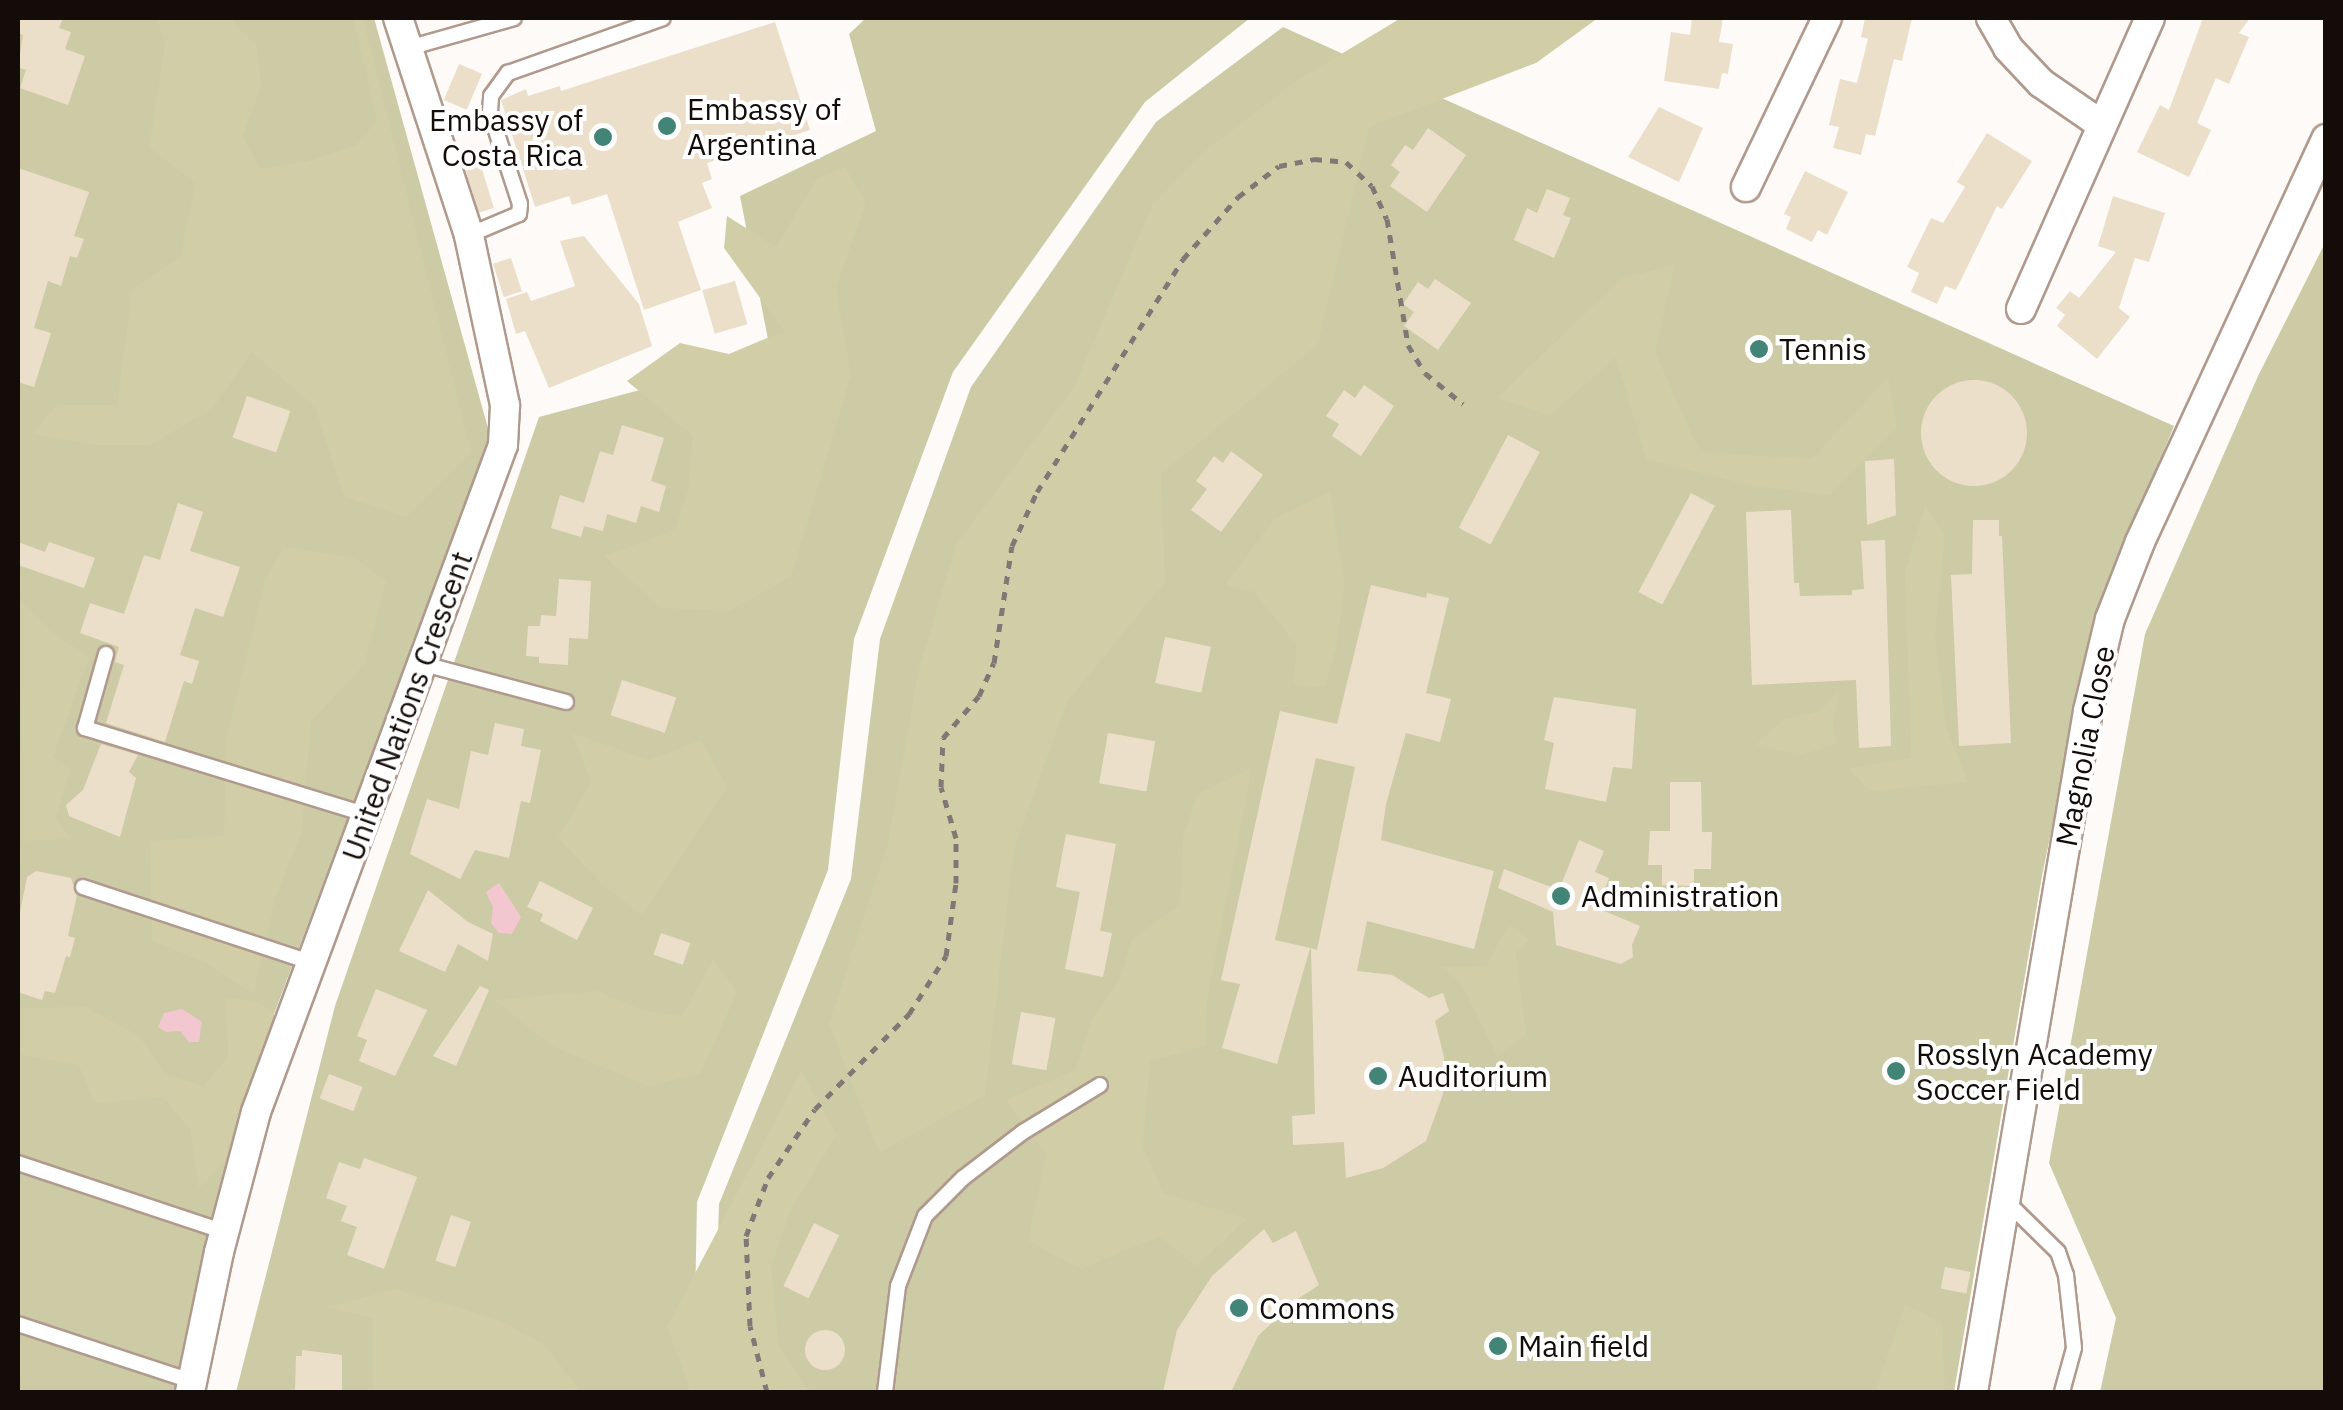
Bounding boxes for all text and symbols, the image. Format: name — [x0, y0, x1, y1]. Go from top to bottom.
place label: Embassy of Argentina — [687, 91, 841, 162]
place label: Embassy of Costa Rica — [429, 102, 583, 172]
marker: Embassy of Argentina — [656, 115, 678, 137]
marker: Embassy of Costa Rica — [592, 126, 614, 148]
place label: Tennis — [1779, 331, 1867, 367]
marker: Tennis — [1748, 338, 1770, 360]
street label: United Nations Crescent — [334, 546, 480, 866]
street label: Magnolia Close — [2048, 643, 2122, 849]
place label: Administration — [1581, 878, 1780, 914]
marker: Administration — [1550, 885, 1572, 907]
place label: Rosslyn Academy Soccer Field — [1916, 1036, 2153, 1106]
place label: Auditorium — [1398, 1058, 1548, 1094]
marker: Rosslyn Academy Soccer Field — [1885, 1060, 1907, 1082]
marker: Auditorium — [1367, 1065, 1389, 1087]
place label: Commons — [1259, 1290, 1395, 1326]
marker: Commons — [1228, 1297, 1250, 1319]
place label: Main field — [1518, 1328, 1649, 1364]
marker: Main field — [1487, 1335, 1509, 1357]

